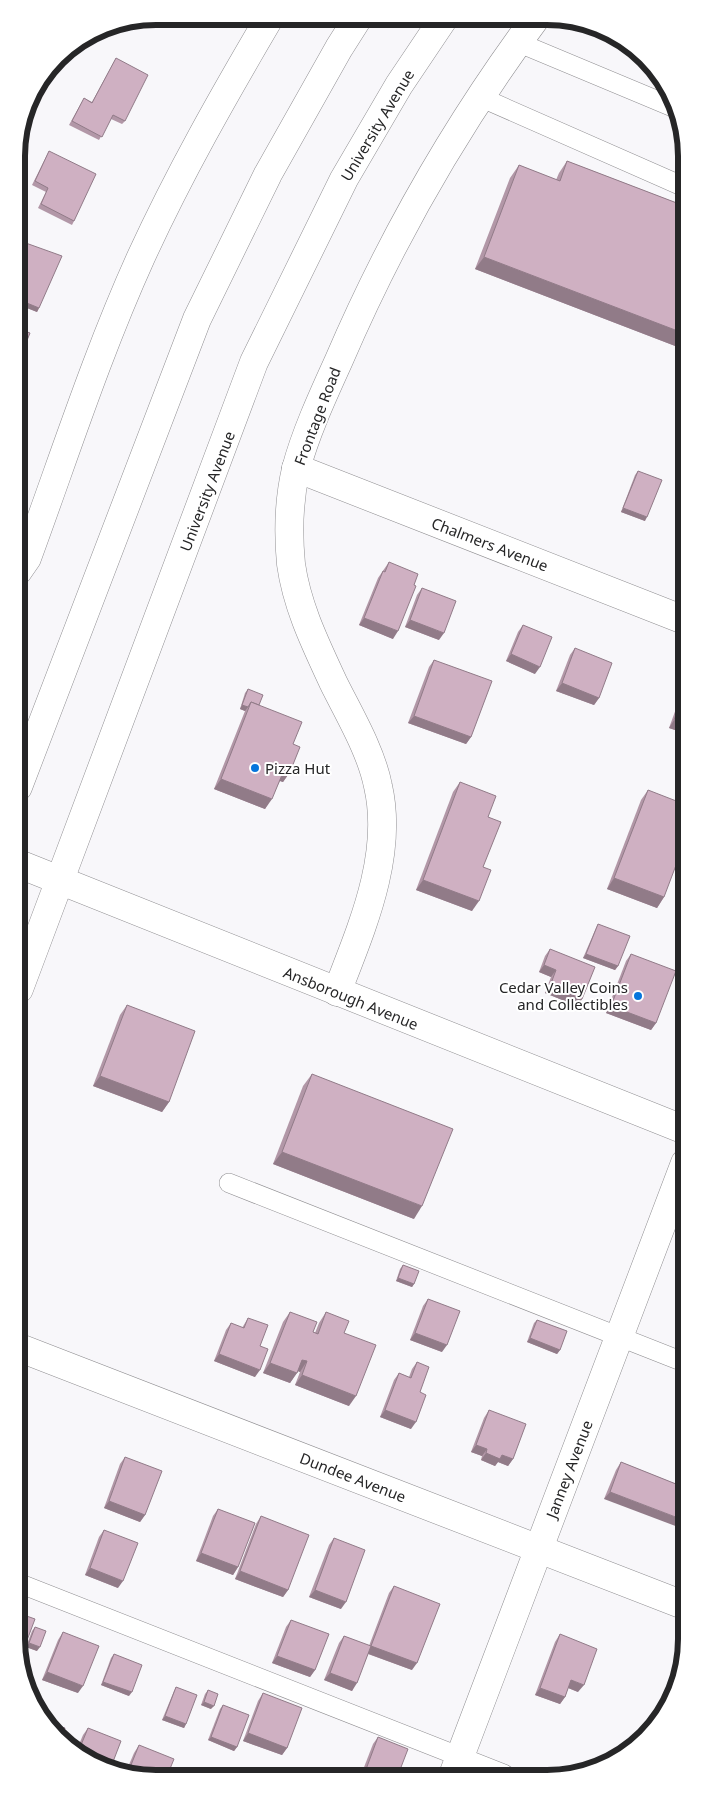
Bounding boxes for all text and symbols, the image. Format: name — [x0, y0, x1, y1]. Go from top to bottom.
street label: University Avenue — [336, 65, 418, 185]
street label: Frontage Road — [289, 364, 345, 468]
street label: University Avenue — [175, 428, 239, 554]
street label: Chalmers Avenue — [429, 513, 551, 575]
place label: Pizza Hut — [265, 758, 331, 778]
marker: Pizza Hut — [249, 762, 261, 774]
street label: Ansborough Avenue — [281, 962, 421, 1034]
place label: Cedar Valley Coins and Collectibles — [499, 977, 628, 1014]
marker: Cedar Valley Coins and Collectibles — [632, 990, 644, 1002]
street label: Janney Avenue — [540, 1417, 597, 1523]
street label: Dundee Avenue — [297, 1448, 409, 1506]

